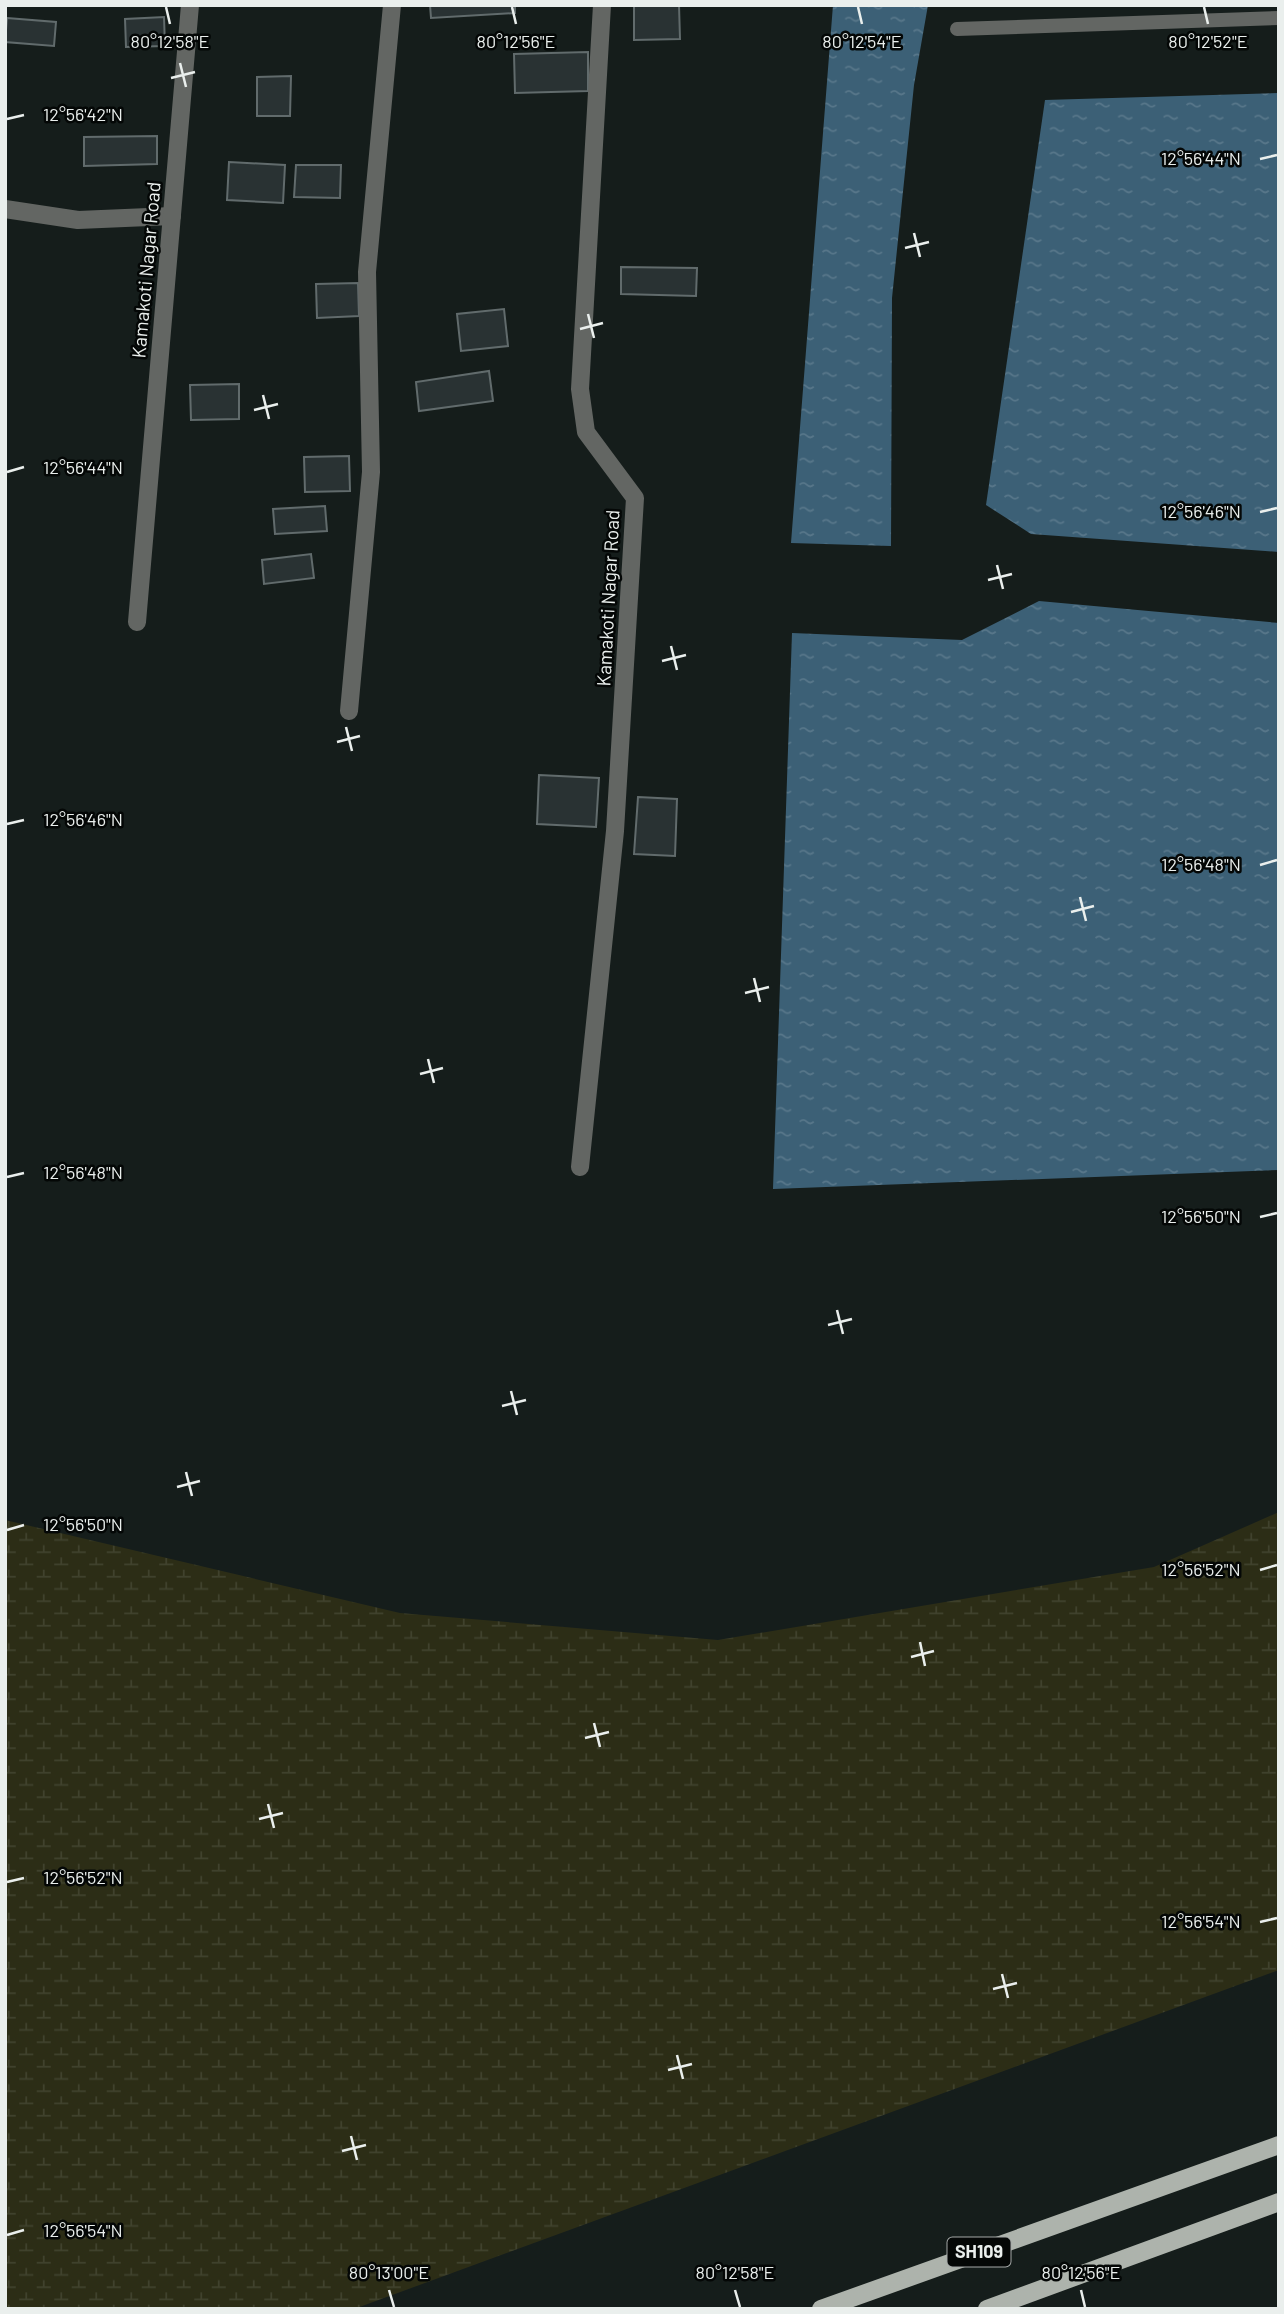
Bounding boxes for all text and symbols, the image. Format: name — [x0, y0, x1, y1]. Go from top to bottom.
text: 80°12'58"E — [131, 30, 209, 52]
text: 80°12'56"E — [477, 30, 555, 52]
text: 80°12'54"E — [822, 30, 902, 52]
text: 80°12'52"E — [1168, 30, 1248, 52]
text: 12°56'42"N — [43, 103, 123, 125]
text: 12°56'44"N — [1161, 147, 1241, 169]
street label: Kamakoti Nagar Road — [126, 181, 165, 359]
text: 12°56'44"N — [43, 456, 123, 478]
text: 12°56'46"N — [1161, 500, 1241, 522]
street label: Kamakoti Nagar Road — [591, 509, 624, 687]
text: 12°56'46"N — [43, 808, 123, 830]
text: 12°56'48"N — [1161, 853, 1241, 875]
text: 12°56'48"N — [43, 1161, 123, 1183]
text: 12°56'50"N — [1161, 1205, 1241, 1227]
text: 12°56'50"N — [43, 1513, 123, 1535]
text: 12°56'52"N — [1161, 1558, 1241, 1580]
text: 12°56'52"N — [43, 1866, 123, 1888]
text: 12°56'54"N — [1161, 1910, 1241, 1932]
text: 12°56'54"N — [43, 2219, 123, 2241]
road number: SH109 — [948, 2238, 1010, 2266]
text: 80°13'00"E — [349, 2261, 429, 2283]
text: 80°12'58"E — [696, 2261, 774, 2283]
text: 80°12'56"E — [1042, 2261, 1120, 2283]

